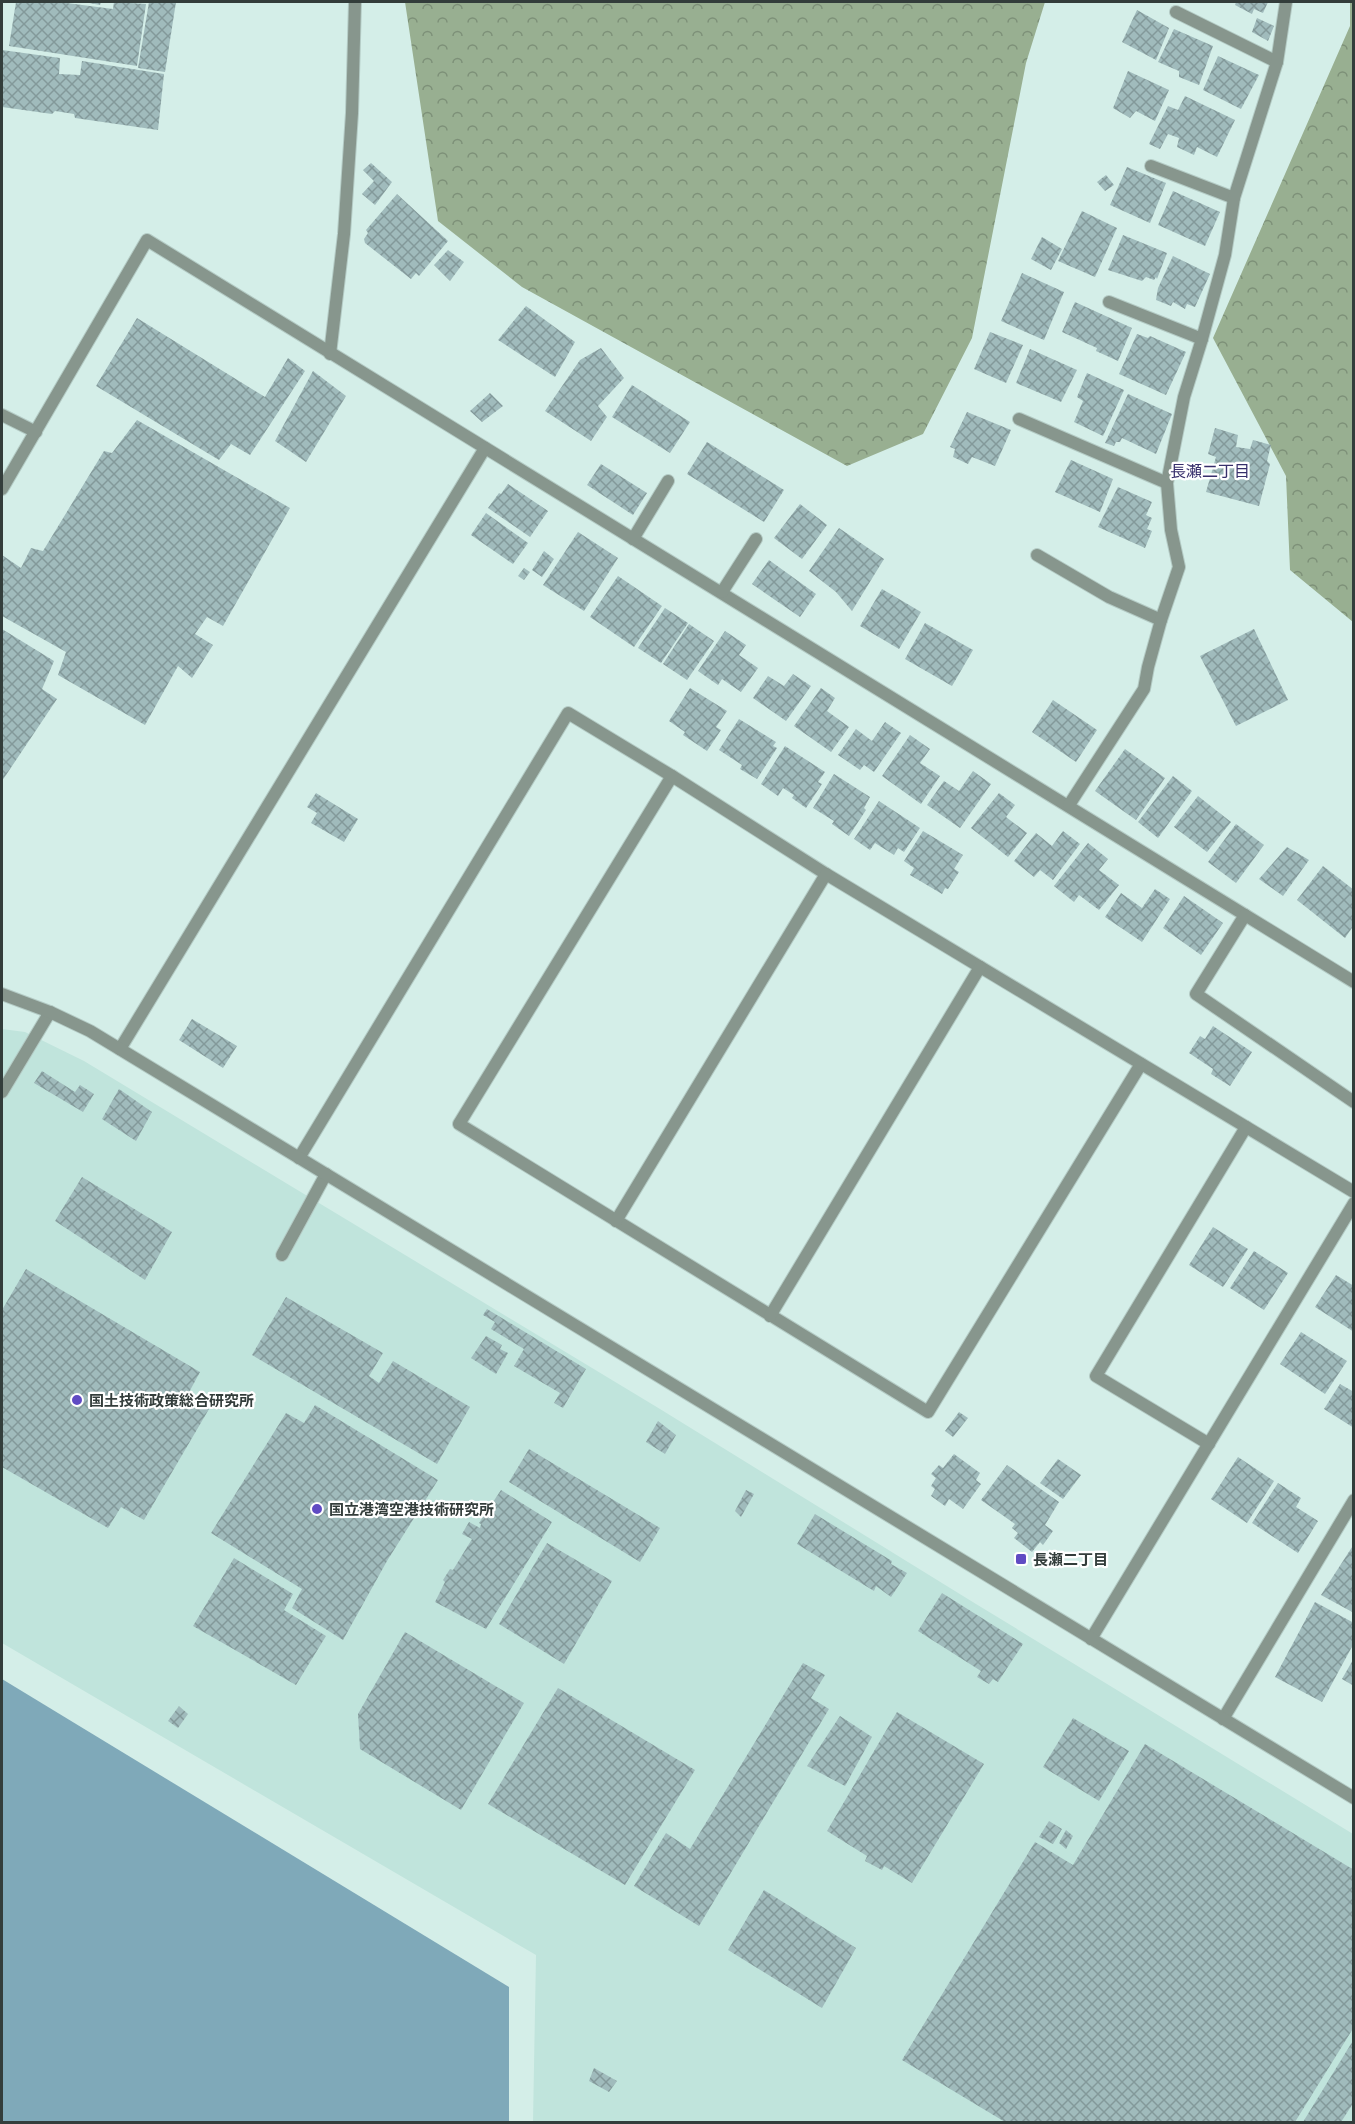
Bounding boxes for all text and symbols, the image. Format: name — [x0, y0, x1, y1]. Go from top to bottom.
district label: 長瀬二丁目 — [1170, 460, 1250, 482]
place label: 国土技術政策総合研究所 — [89, 1390, 254, 1411]
marker: 国土技術政策総合研究所 — [70, 1393, 84, 1407]
place label: 国立港湾空港技術研究所 — [329, 1499, 494, 1520]
marker: 国立港湾空港技術研究所 — [310, 1502, 324, 1516]
place label: 長瀬二丁目 — [1033, 1549, 1108, 1570]
marker: 長瀬二丁目 — [1014, 1552, 1028, 1566]

